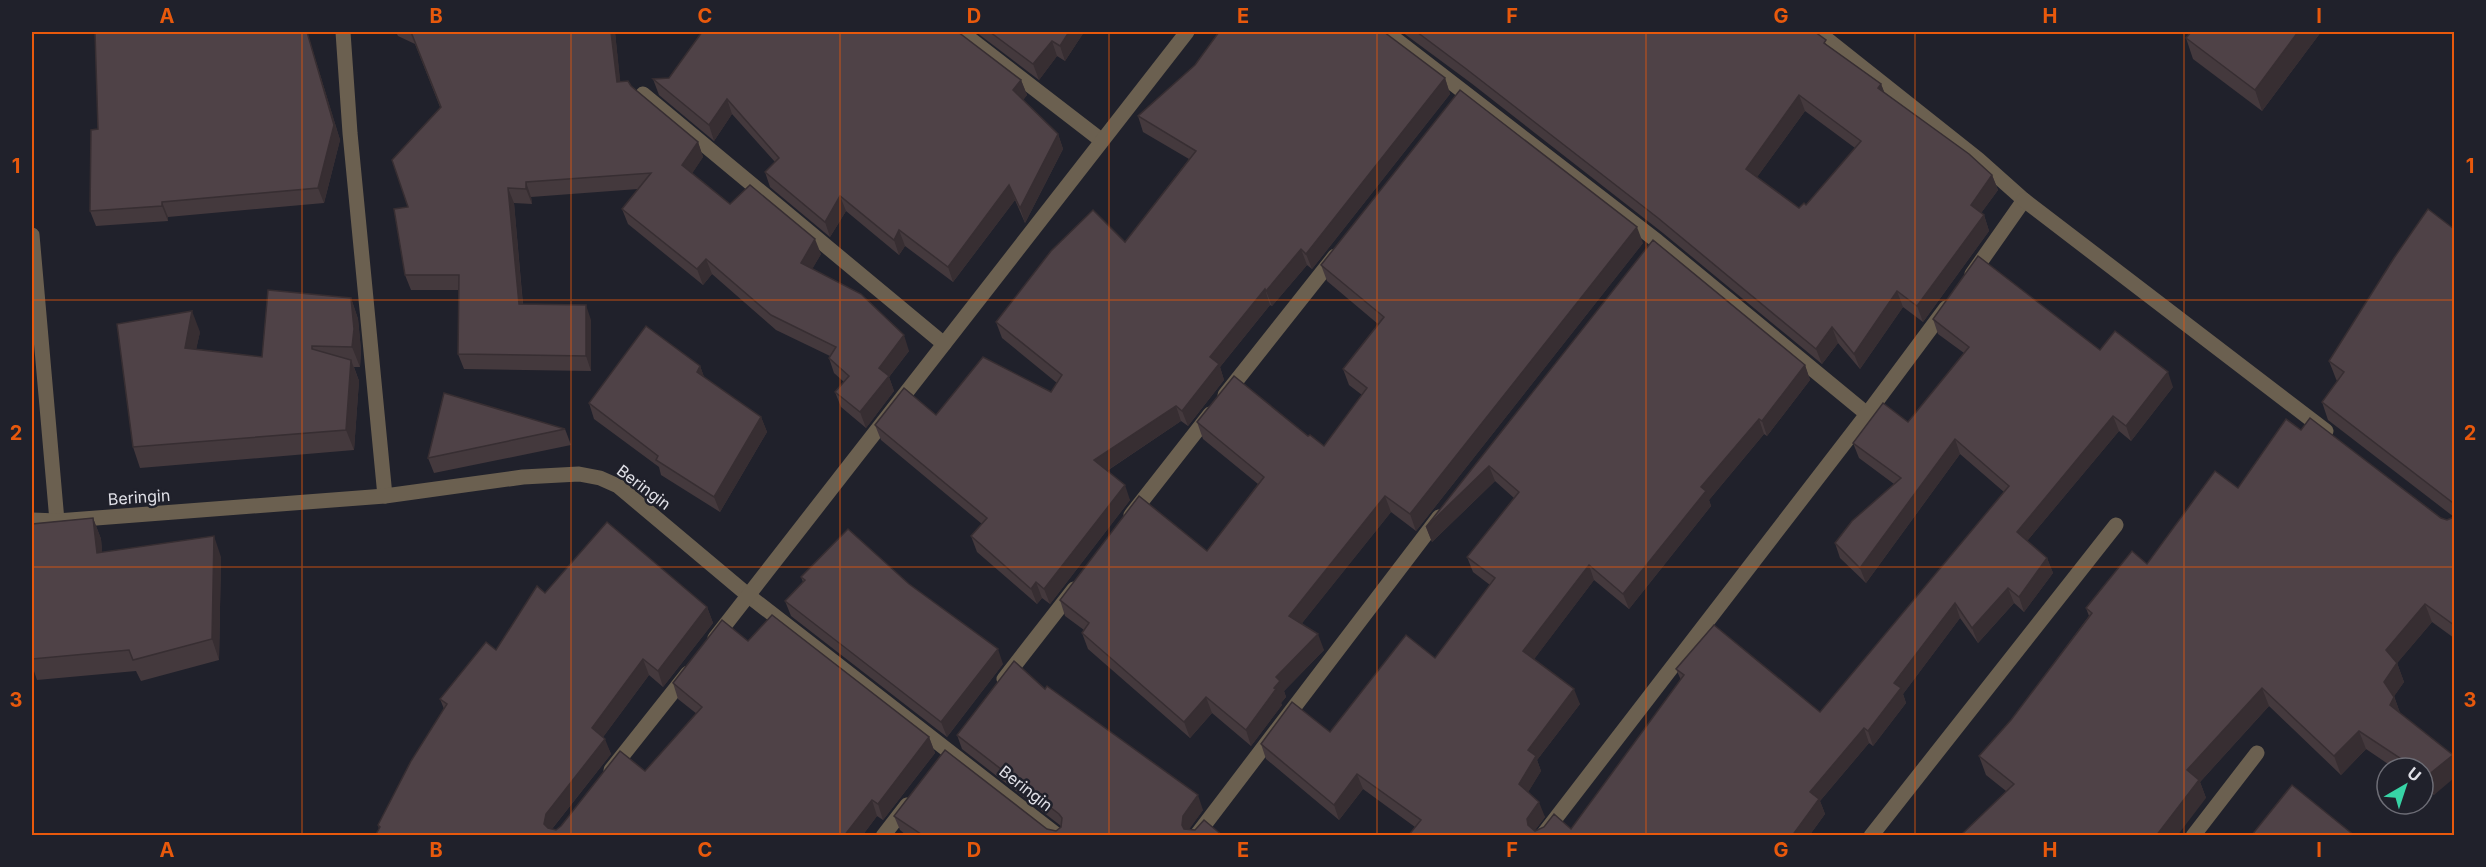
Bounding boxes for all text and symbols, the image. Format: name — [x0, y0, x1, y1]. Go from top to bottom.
text: A — [160, 4, 175, 28]
text: B — [429, 4, 443, 28]
text: C — [698, 4, 712, 28]
text: D — [967, 4, 981, 28]
text: E — [1237, 4, 1249, 28]
text: F — [1506, 4, 1518, 28]
text: G — [1773, 4, 1789, 28]
text: H — [2043, 4, 2057, 28]
text: I — [2316, 4, 2322, 28]
text: 1 — [12, 154, 20, 178]
text: 1 — [2466, 154, 2474, 178]
text: 2 — [10, 421, 22, 445]
text: 2 — [2464, 421, 2476, 445]
street label: Beringin — [613, 460, 675, 514]
street label: Beringin — [107, 485, 171, 509]
text: 3 — [10, 688, 22, 712]
text: 3 — [2464, 688, 2476, 712]
north arrow — [2375, 756, 2435, 816]
street label: Beringin — [995, 761, 1057, 815]
text: U — [2404, 763, 2425, 786]
text: A — [160, 838, 175, 862]
text: B — [429, 838, 443, 862]
text: C — [698, 838, 712, 862]
text: D — [967, 838, 981, 862]
text: E — [1237, 838, 1249, 862]
text: F — [1506, 838, 1518, 862]
text: G — [1773, 838, 1789, 862]
text: H — [2043, 838, 2057, 862]
text: I — [2316, 838, 2322, 862]

